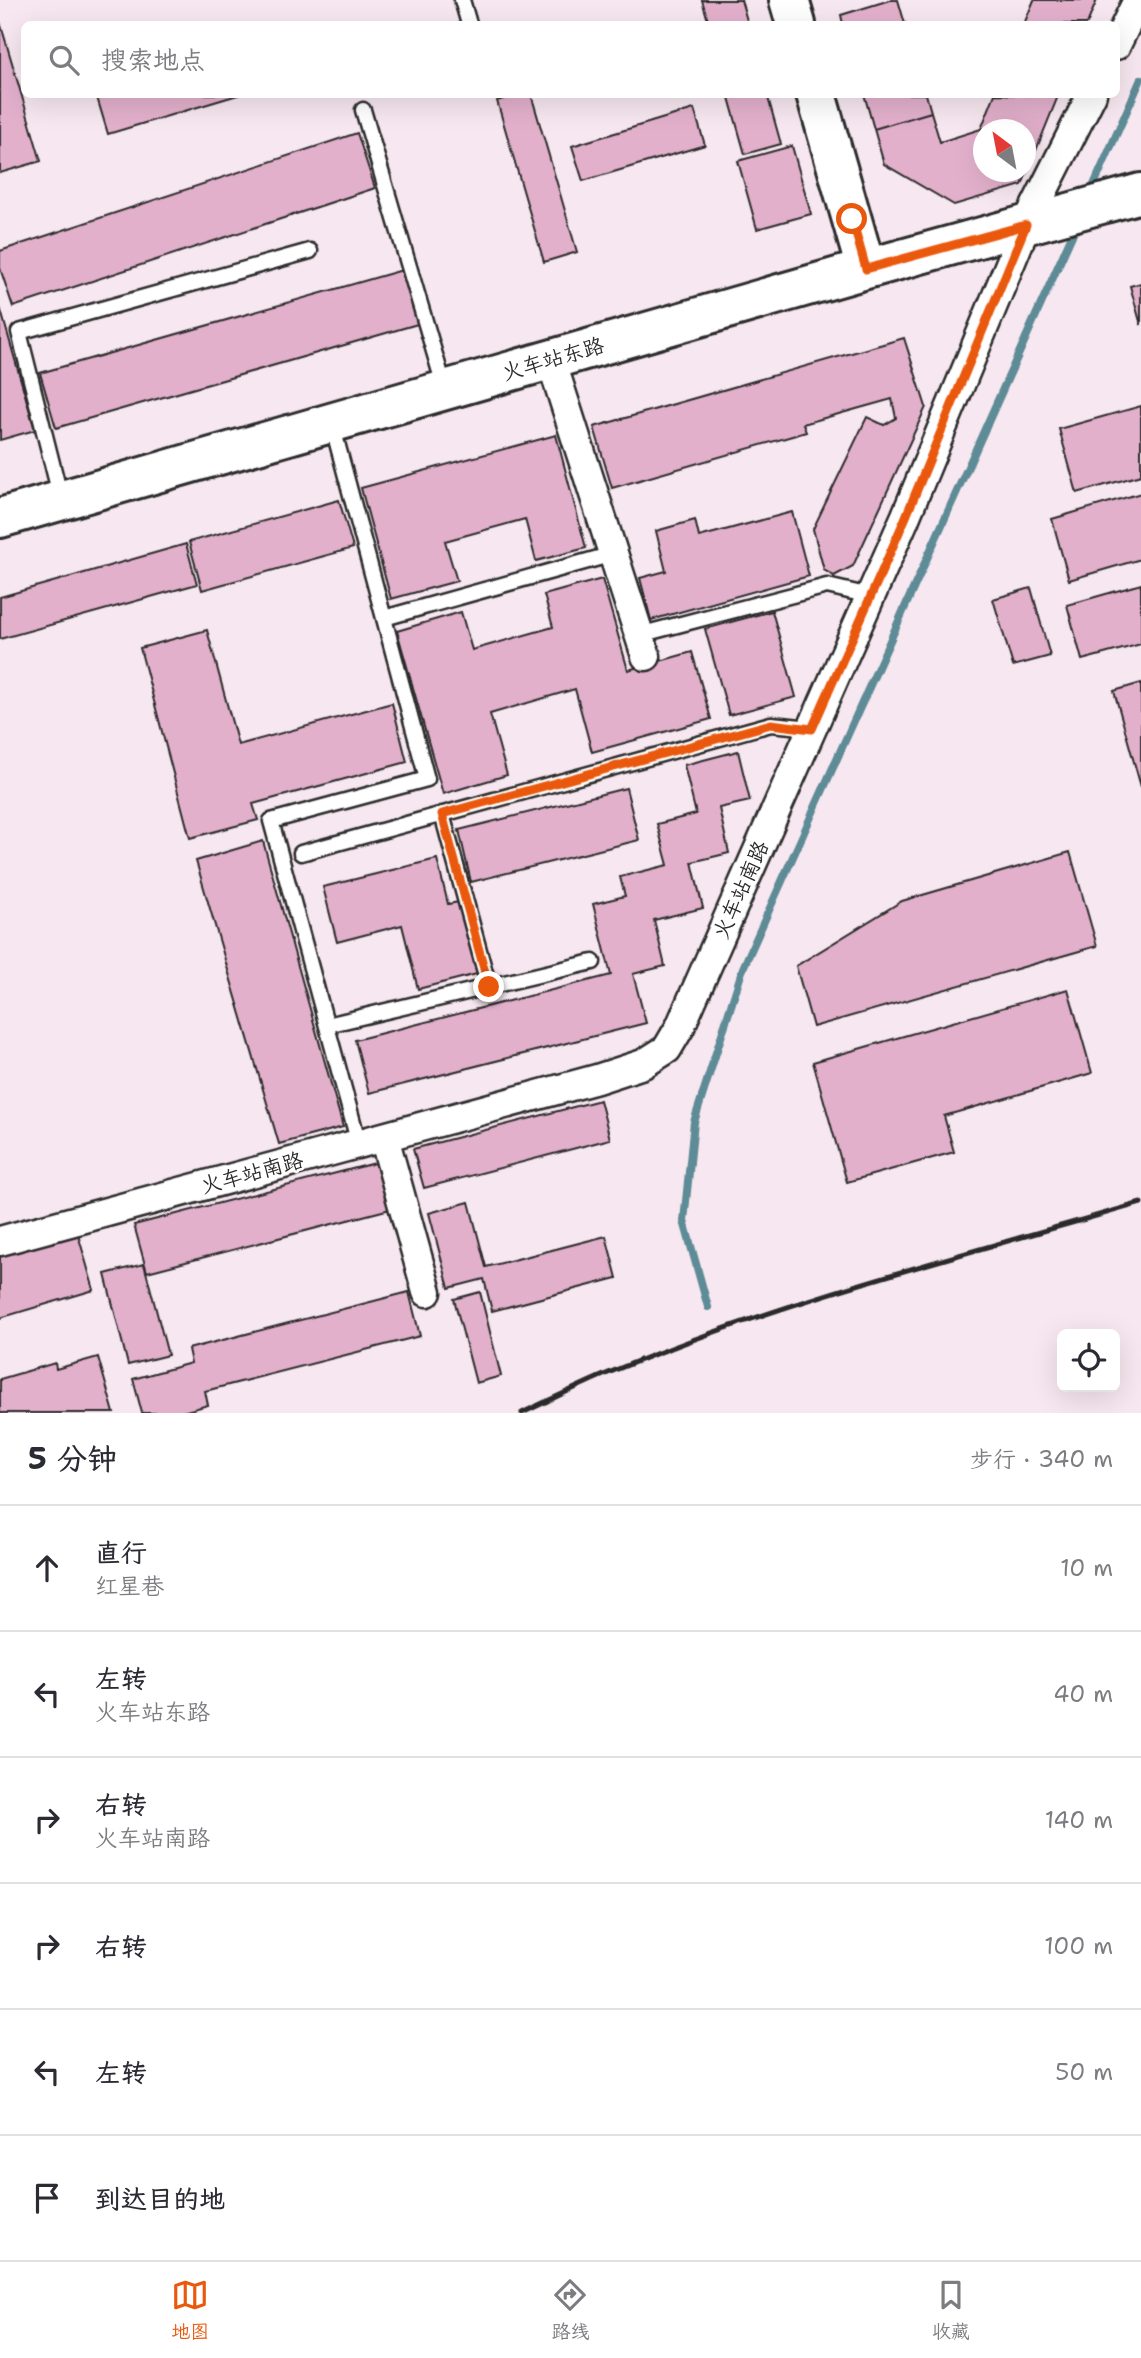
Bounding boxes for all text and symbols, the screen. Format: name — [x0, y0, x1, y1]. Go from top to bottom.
search box — [21, 21, 1120, 98]
icon: search — [45, 41, 83, 79]
text: 搜索地点 — [101, 42, 205, 77]
north arrow — [973, 119, 1036, 182]
route start — [836, 203, 867, 234]
street label: 火车站东路 — [499, 331, 607, 387]
street label: 火车站南路 — [707, 836, 775, 944]
route end — [473, 971, 504, 1002]
street label: 火车站南路 — [198, 1146, 306, 1200]
map controls — [1057, 1329, 1120, 1392]
button: locate — [1057, 1329, 1120, 1392]
text: 5 分钟 — [28, 1438, 117, 1479]
text: 步行 · 340 m — [970, 1444, 1113, 1474]
text: 直行 — [95, 1535, 147, 1570]
icon: ahead — [28, 1549, 66, 1587]
text: 10 m — [1060, 1553, 1113, 1583]
text: 红星巷 — [95, 1571, 164, 1601]
text: 左转 — [95, 1661, 147, 1696]
icon: left — [28, 1675, 66, 1713]
text: 40 m — [1053, 1679, 1113, 1709]
text: 火车站东路 — [95, 1697, 210, 1727]
text: 右转 — [95, 1787, 147, 1822]
icon: right — [28, 1801, 66, 1839]
text: 140 m — [1045, 1805, 1113, 1835]
text: 火车站南路 — [95, 1823, 210, 1853]
icon: right — [28, 1927, 66, 1965]
text: 右转 — [95, 1929, 147, 1964]
text: 100 m — [1044, 1931, 1113, 1961]
icon: left — [28, 2053, 66, 2091]
text: 左转 — [95, 2055, 147, 2090]
text: 50 m — [1055, 2057, 1113, 2087]
icon: arrive — [28, 2179, 66, 2217]
text: 到达目的地 — [95, 2181, 225, 2216]
tab: 地图 — [171, 2276, 209, 2344]
tab: 路线 — [551, 2276, 590, 2344]
tab: 收藏 — [932, 2276, 970, 2344]

